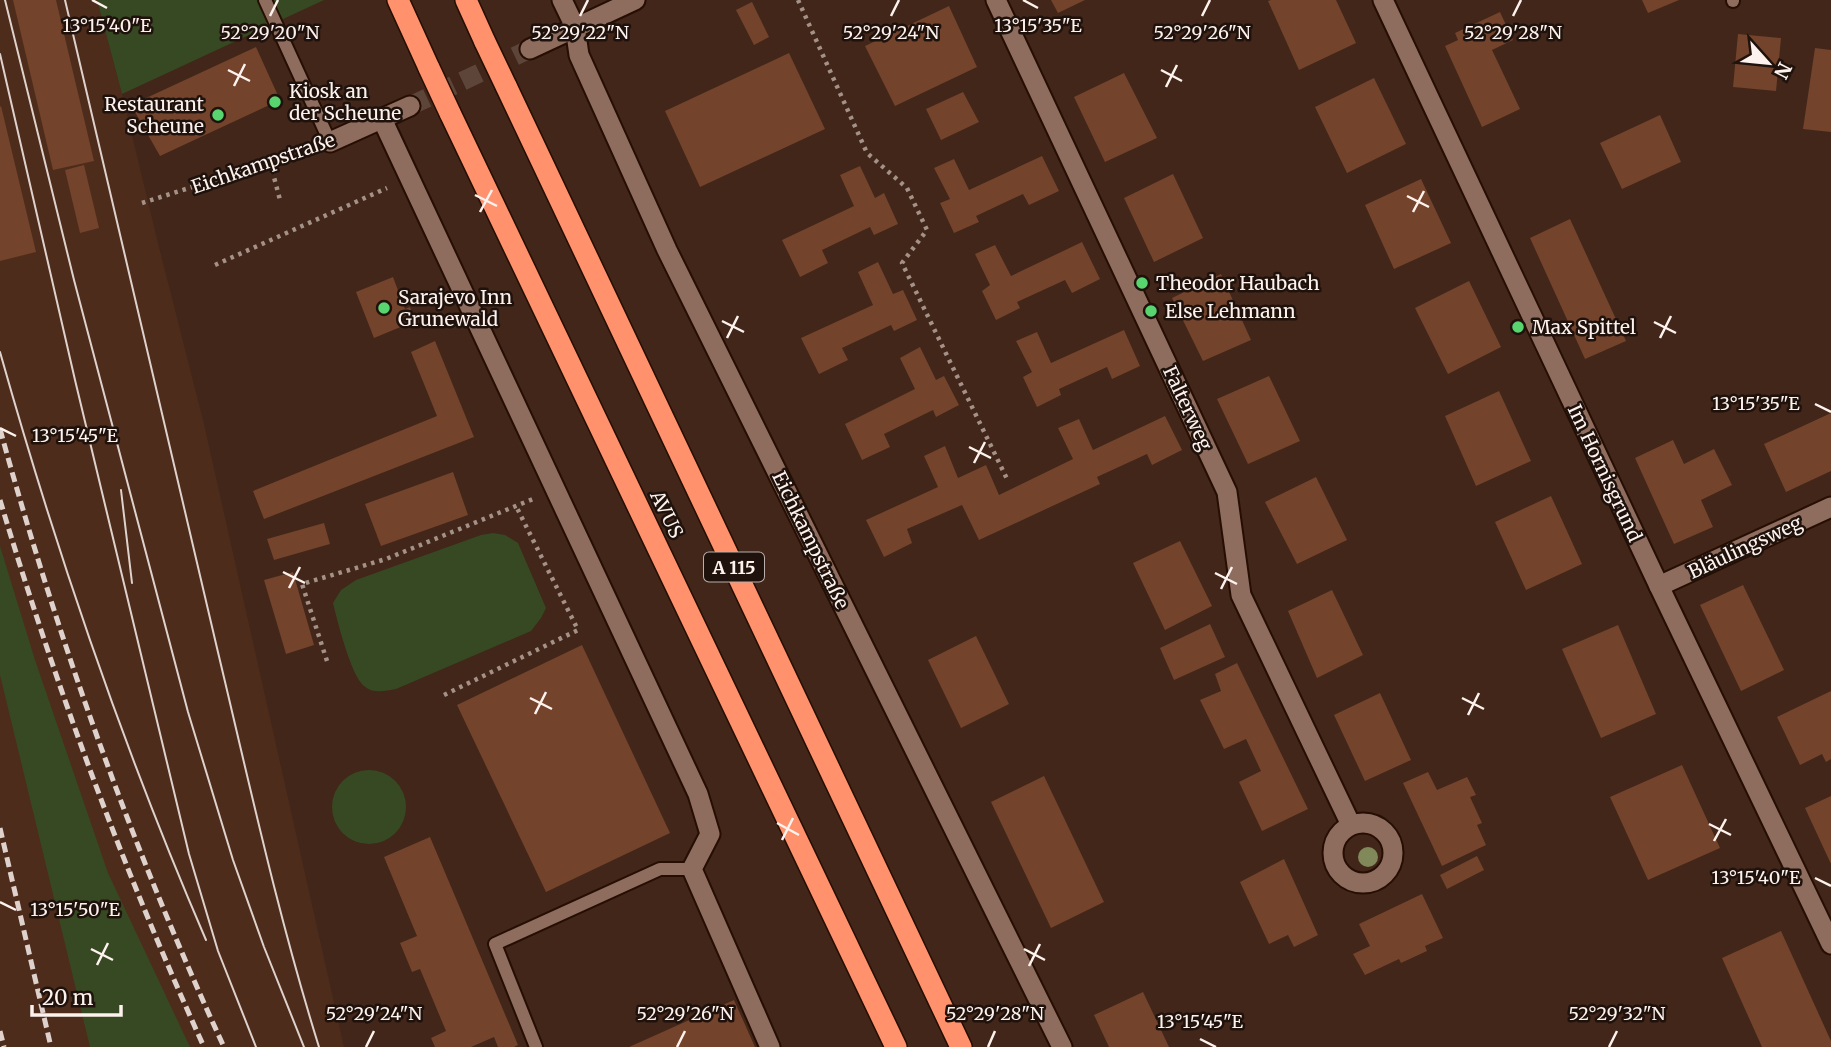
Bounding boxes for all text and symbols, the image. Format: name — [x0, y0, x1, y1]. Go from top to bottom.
text: 13°15'40"E — [63, 14, 152, 37]
text: 13°15'35"E — [994, 14, 1082, 37]
text: 52°29'20"N — [221, 21, 319, 44]
text: 52°29'22"N — [531, 21, 629, 44]
text: 52°29'24"N — [843, 21, 939, 44]
text: 52°29'26"N — [1153, 21, 1251, 44]
text: 52°29'28"N — [1464, 21, 1562, 44]
north arrow — [1733, 28, 1803, 98]
text: N — [1769, 59, 1797, 83]
place label: Kiosk an der Scheune — [289, 79, 401, 125]
place label: Restaurant Scheune — [104, 92, 205, 138]
marker: Kiosk an der Scheune — [267, 94, 283, 110]
marker: Restaurant Scheune — [210, 107, 226, 123]
street label: Eichkampstraße — [188, 127, 338, 199]
place label: Theodor Haubach — [1156, 271, 1320, 295]
marker: Theodor Haubach — [1134, 275, 1150, 291]
place label: Sarajevo Inn Grunewald — [398, 285, 513, 331]
place label: Else Lehmann — [1165, 299, 1296, 323]
marker: Sarajevo Inn Grunewald — [376, 300, 392, 316]
marker: Else Lehmann — [1143, 303, 1159, 319]
place label: Max Spittel — [1532, 315, 1636, 339]
marker: Max Spittel — [1510, 319, 1526, 335]
street label: Falterweg — [1158, 362, 1218, 454]
text: 13°15'35"E — [1712, 392, 1800, 415]
street label: Im Hornisgrund — [1563, 401, 1647, 545]
text: 13°15'45"E — [32, 424, 119, 447]
street label: Eichkampstraße — [767, 467, 855, 613]
street label: AVUS — [645, 485, 689, 542]
street label: Bläulingsweg — [1684, 510, 1806, 584]
road number: A 115 — [704, 552, 764, 582]
text: 13°15'40"E — [1712, 866, 1801, 889]
text: 13°15'50"E — [30, 898, 120, 921]
scale bar — [32, 974, 121, 1018]
text: 20 m — [42, 984, 94, 1011]
text: 52°29'24"N — [326, 1002, 422, 1025]
text: 52°29'26"N — [636, 1002, 734, 1025]
text: 52°29'28"N — [946, 1002, 1044, 1025]
text: 52°29'32"N — [1569, 1002, 1666, 1025]
text: 13°15'45"E — [1157, 1010, 1244, 1033]

